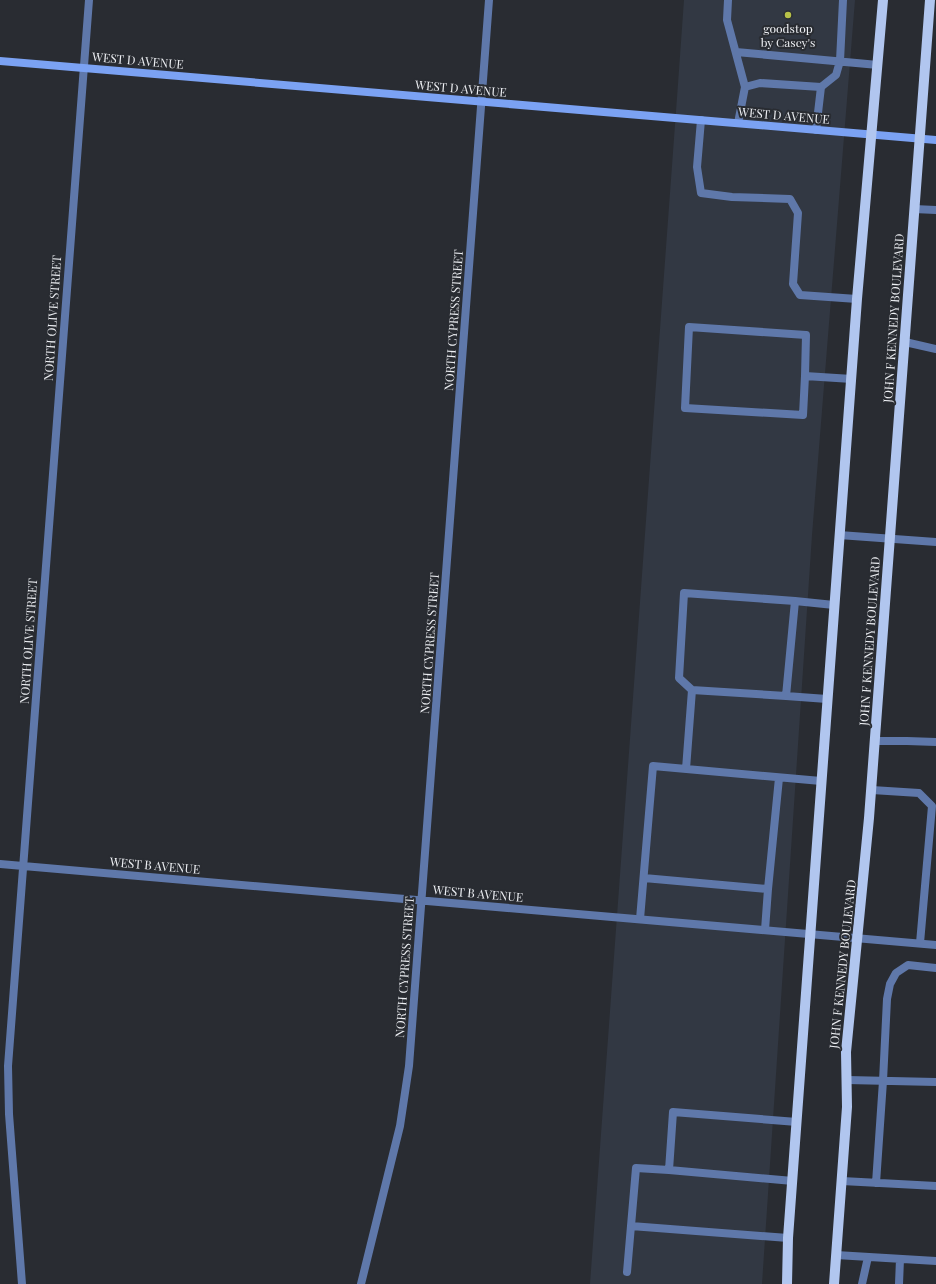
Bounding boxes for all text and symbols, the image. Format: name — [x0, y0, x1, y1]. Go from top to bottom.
marker: goodstop by Casey's — [783, 10, 793, 20]
place label: goodstop by Casey's — [761, 20, 815, 50]
street label: WEST D AVENUE — [91, 48, 184, 72]
street label: WEST D AVENUE — [414, 76, 507, 100]
street label: WEST D AVENUE — [737, 103, 830, 127]
street label: JOHN F KENNEDY BOULEVARD — [879, 233, 907, 404]
street label: NORTH CYPRESS STREET — [440, 248, 466, 391]
street label: NORTH OLIVE STREET — [40, 254, 64, 381]
street label: JOHN F KENNEDY BOULEVARD — [855, 556, 883, 727]
street label: NORTH CYPRESS STREET — [416, 571, 442, 714]
street label: NORTH OLIVE STREET — [16, 577, 40, 704]
street label: WEST B AVENUE — [108, 853, 201, 877]
street label: JOHN F KENNEDY BOULEVARD — [825, 878, 859, 1050]
street label: WEST B AVENUE — [431, 881, 524, 905]
street label: NORTH CYPRESS STREET — [391, 895, 417, 1038]

